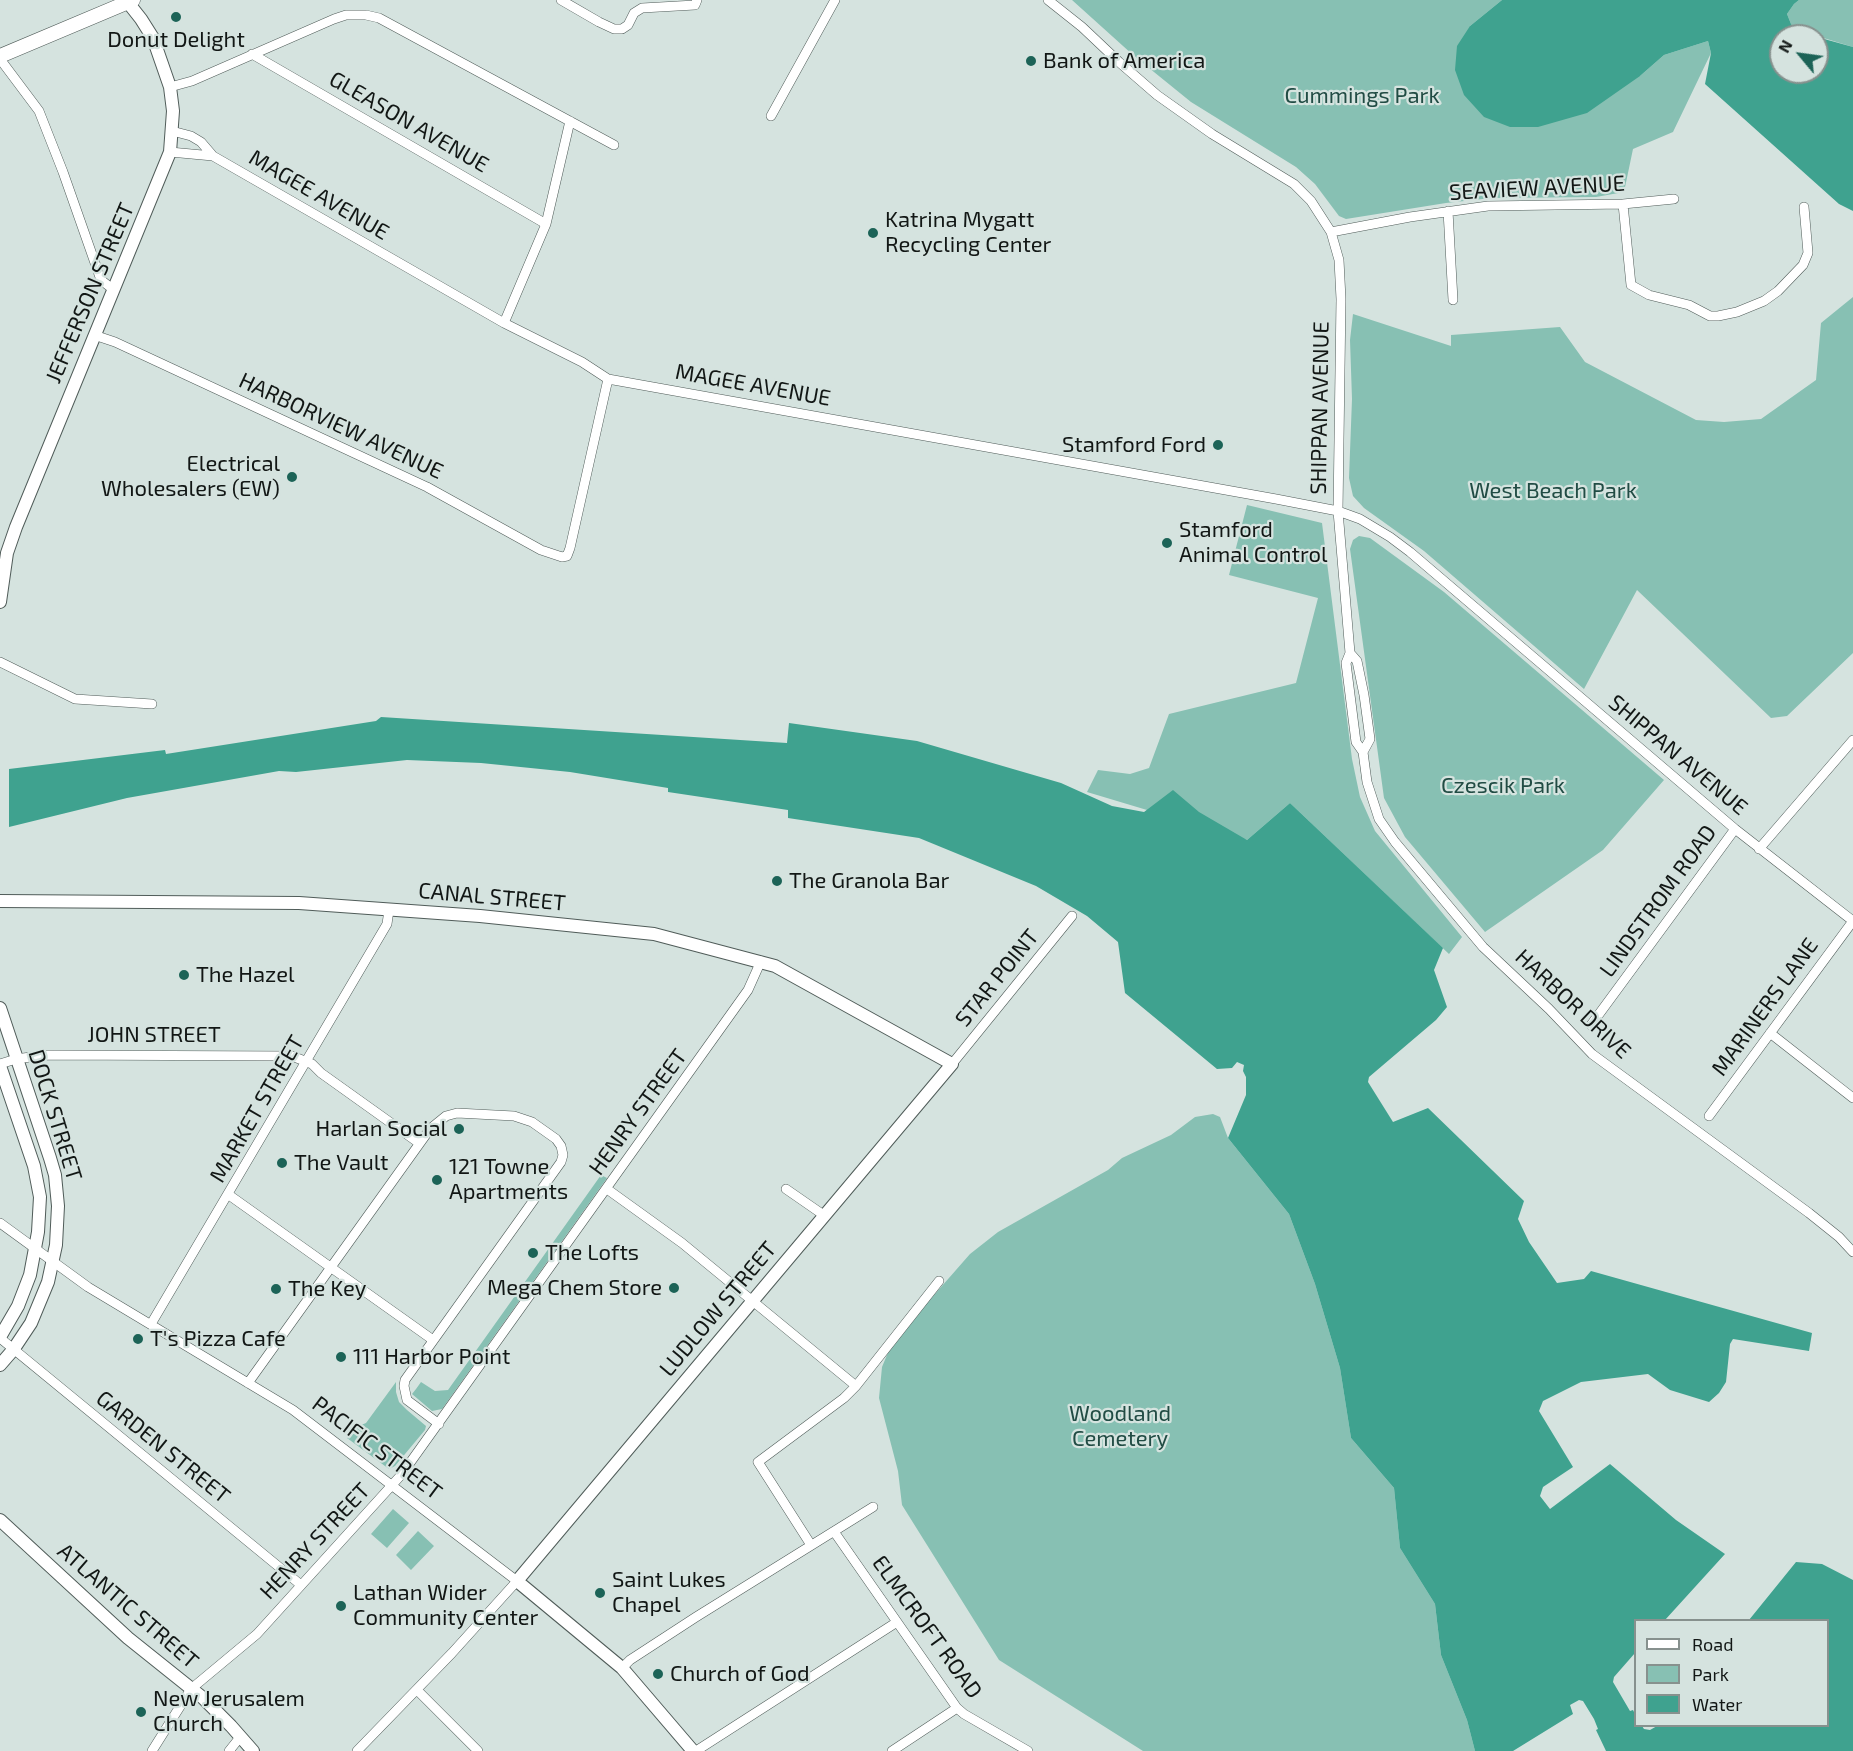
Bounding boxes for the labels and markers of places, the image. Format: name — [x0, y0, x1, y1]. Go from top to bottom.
marker: Donut Delight — [169, 10, 183, 24]
place label: Donut Delight — [107, 27, 245, 53]
place label: Bank of America — [1043, 48, 1205, 74]
marker: Bank of America — [1024, 54, 1038, 68]
place label: Katrina Mygatt Recycling Center — [885, 207, 1051, 258]
marker: Katrina Mygatt Recycling Center — [866, 226, 880, 240]
place label: Stamford Ford — [1062, 432, 1206, 458]
marker: Stamford Ford — [1211, 438, 1225, 452]
place label: Electrical Wholesalers (EW) — [101, 451, 280, 502]
marker: Electrical Wholesalers (EW) — [285, 470, 299, 484]
place label: Stamford Animal Control — [1179, 517, 1327, 568]
marker: Stamford Animal Control — [1160, 536, 1174, 550]
place label: The Granola Bar — [789, 868, 949, 894]
marker: The Granola Bar — [770, 874, 784, 888]
place label: The Hazel — [196, 962, 295, 988]
marker: The Hazel — [177, 968, 191, 982]
place label: Harlan Social — [315, 1116, 447, 1142]
marker: Harlan Social — [452, 1122, 466, 1136]
place label: The Vault — [294, 1150, 388, 1176]
place label: 121 Towne Apartments — [449, 1154, 568, 1206]
marker: The Vault — [275, 1156, 289, 1170]
marker: 121 Towne Apartments — [430, 1173, 444, 1187]
place label: The Lofts — [545, 1240, 639, 1266]
marker: The Lofts — [526, 1246, 540, 1260]
place label: Mega Chem Store — [487, 1275, 662, 1301]
place label: The Key — [288, 1276, 366, 1302]
marker: Mega Chem Store — [667, 1281, 681, 1295]
marker: The Key — [269, 1282, 283, 1296]
place label: T's Pizza Cafe — [150, 1326, 286, 1352]
marker: T's Pizza Cafe — [131, 1332, 145, 1346]
place label: 111 Harbor Point — [353, 1344, 510, 1370]
marker: 111 Harbor Point — [334, 1350, 348, 1364]
place label: Saint Lukes Chapel — [612, 1567, 726, 1618]
place label: Lathan Wider Community Center — [353, 1580, 538, 1632]
marker: Saint Lukes Chapel — [593, 1586, 607, 1600]
marker: Lathan Wider Community Center — [334, 1599, 348, 1613]
place label: Church of God — [670, 1661, 810, 1687]
marker: Church of God — [651, 1667, 665, 1681]
place label: New Jerusalem Church — [153, 1686, 305, 1738]
marker: New Jerusalem Church — [134, 1705, 148, 1719]

